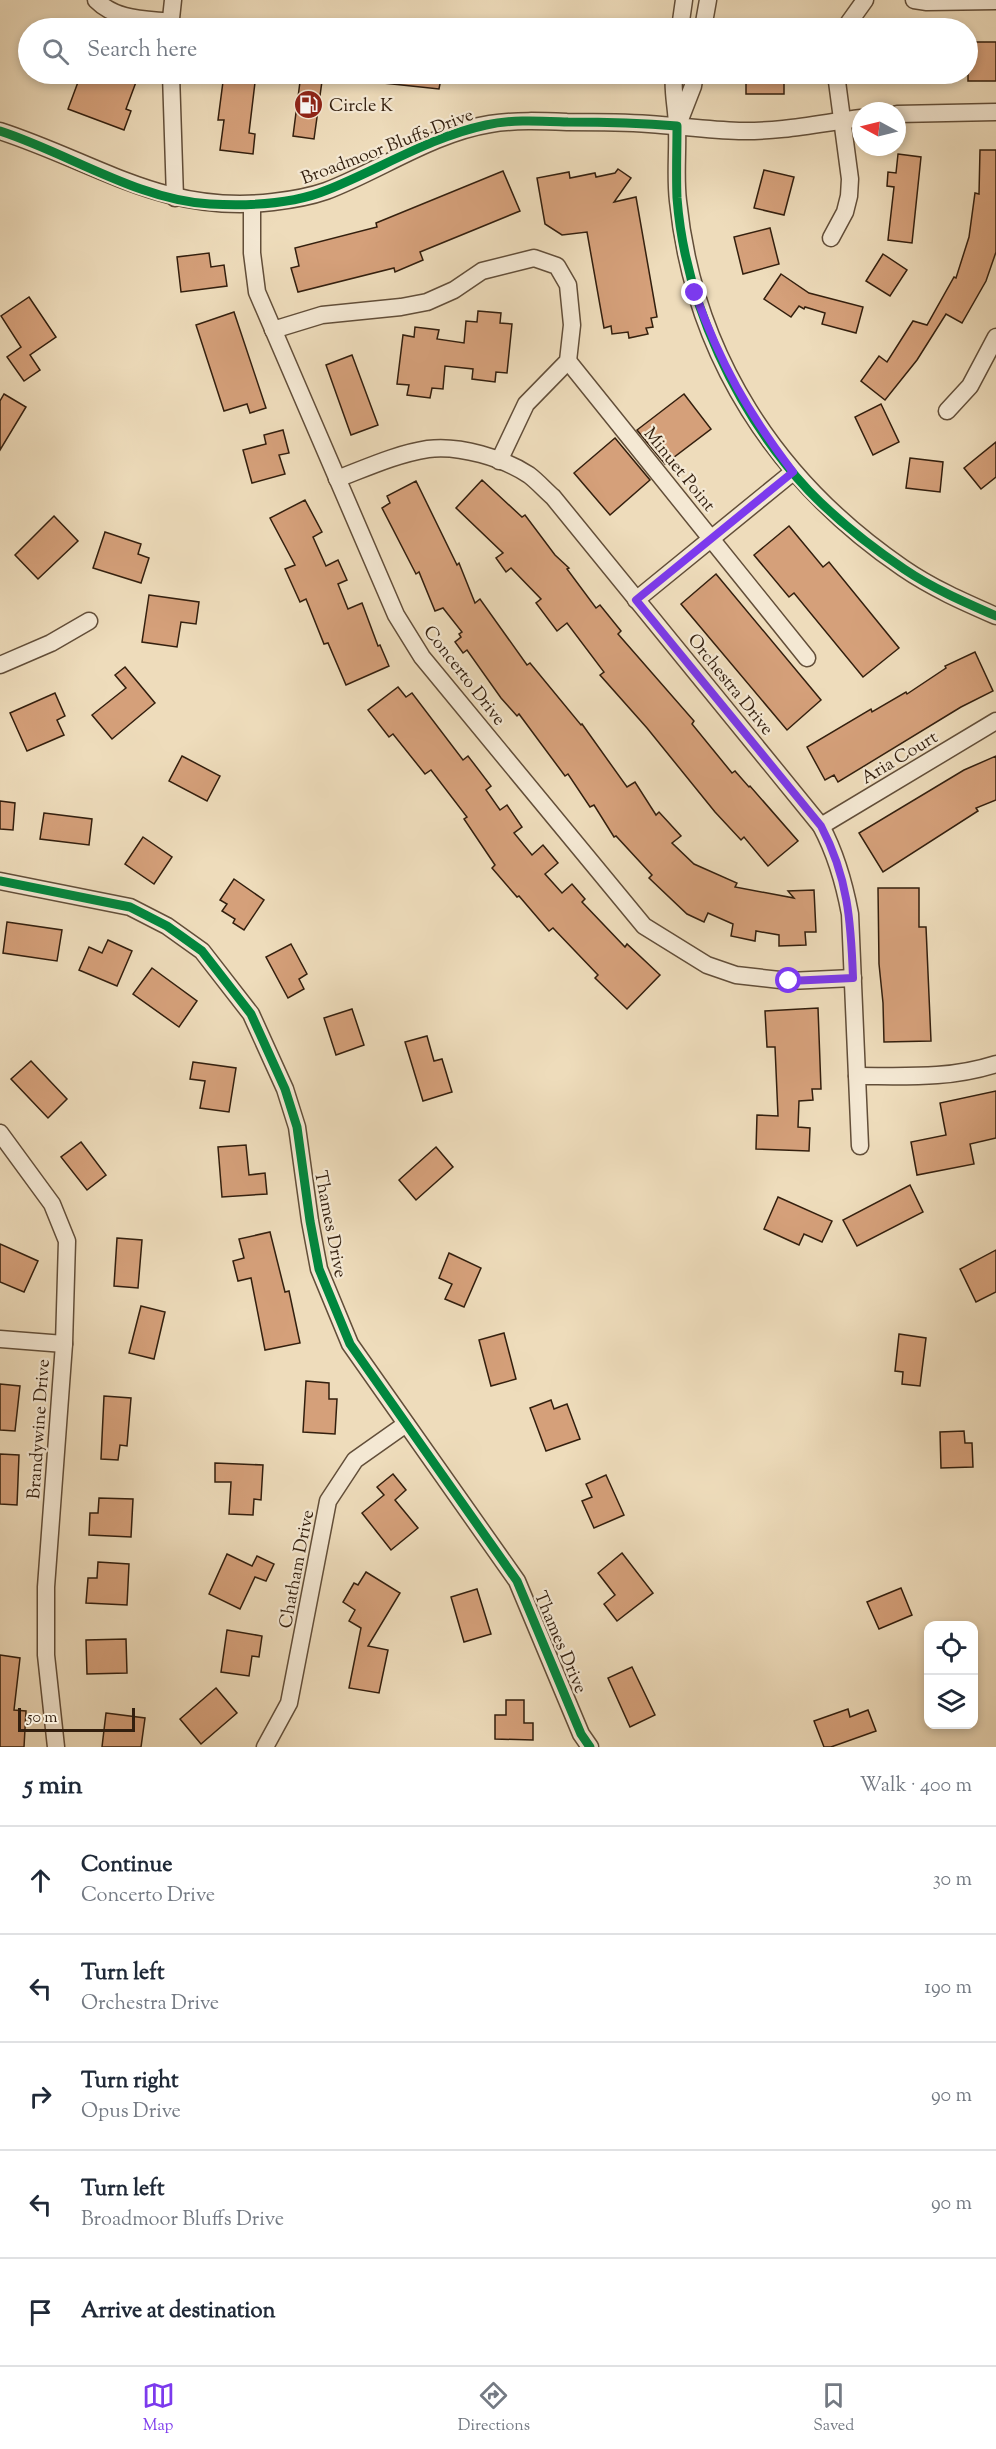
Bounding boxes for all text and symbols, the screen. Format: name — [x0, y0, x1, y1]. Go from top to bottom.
search box — [18, 18, 978, 84]
icon: search — [39, 35, 72, 68]
text: Search here — [87, 35, 197, 67]
fuel station icon: Circle K — [292, 89, 324, 121]
place label: Circle K — [329, 94, 393, 120]
north arrow — [852, 102, 906, 156]
street label: Broadmoor Bluffs Drive — [298, 103, 478, 193]
route end — [681, 279, 707, 305]
street label: Minuet Point — [636, 423, 721, 518]
street label: Concerto Drive — [416, 621, 511, 732]
street label: Orchestra Drive — [680, 629, 779, 742]
street label: Aria Court — [857, 726, 943, 792]
route start — [775, 967, 801, 993]
street label: Thames Drive — [306, 1168, 352, 1280]
street label: Brandywine Drive — [22, 1358, 58, 1500]
street label: Chatham Drive — [274, 1508, 322, 1631]
street label: Thames Drive — [526, 1588, 592, 1698]
map controls — [924, 1621, 978, 1729]
button: locate — [924, 1621, 978, 1675]
button: layers — [924, 1675, 978, 1729]
scale bar — [18, 1705, 135, 1732]
text: 50 m — [27, 1707, 58, 1730]
text: 5 min — [24, 1768, 83, 1805]
text: Walk · 400 m — [860, 1772, 972, 1801]
text: Continue — [81, 1850, 172, 1882]
icon: ahead — [24, 1864, 57, 1897]
text: 30 m — [933, 1866, 972, 1895]
text: Concerto Drive — [81, 1882, 215, 1911]
text: Turn left — [81, 1958, 164, 1990]
icon: left — [24, 1972, 57, 2005]
text: 190 m — [924, 1974, 972, 2003]
text: Orchestra Drive — [81, 1990, 219, 2019]
text: Turn right — [81, 2066, 178, 2098]
icon: right — [24, 2080, 57, 2113]
text: 90 m — [931, 2082, 972, 2111]
text: Opus Drive — [81, 2098, 181, 2127]
text: Turn left — [81, 2174, 164, 2206]
icon: left — [24, 2188, 57, 2221]
text: 90 m — [931, 2190, 972, 2219]
text: Broadmoor Bluffs Drive — [81, 2206, 284, 2235]
icon: arrive — [24, 2296, 57, 2329]
text: Arrive at destination — [81, 2296, 276, 2328]
tab: Map — [142, 2379, 175, 2438]
tab: Directions — [458, 2379, 530, 2438]
tab: Saved — [813, 2379, 854, 2438]

